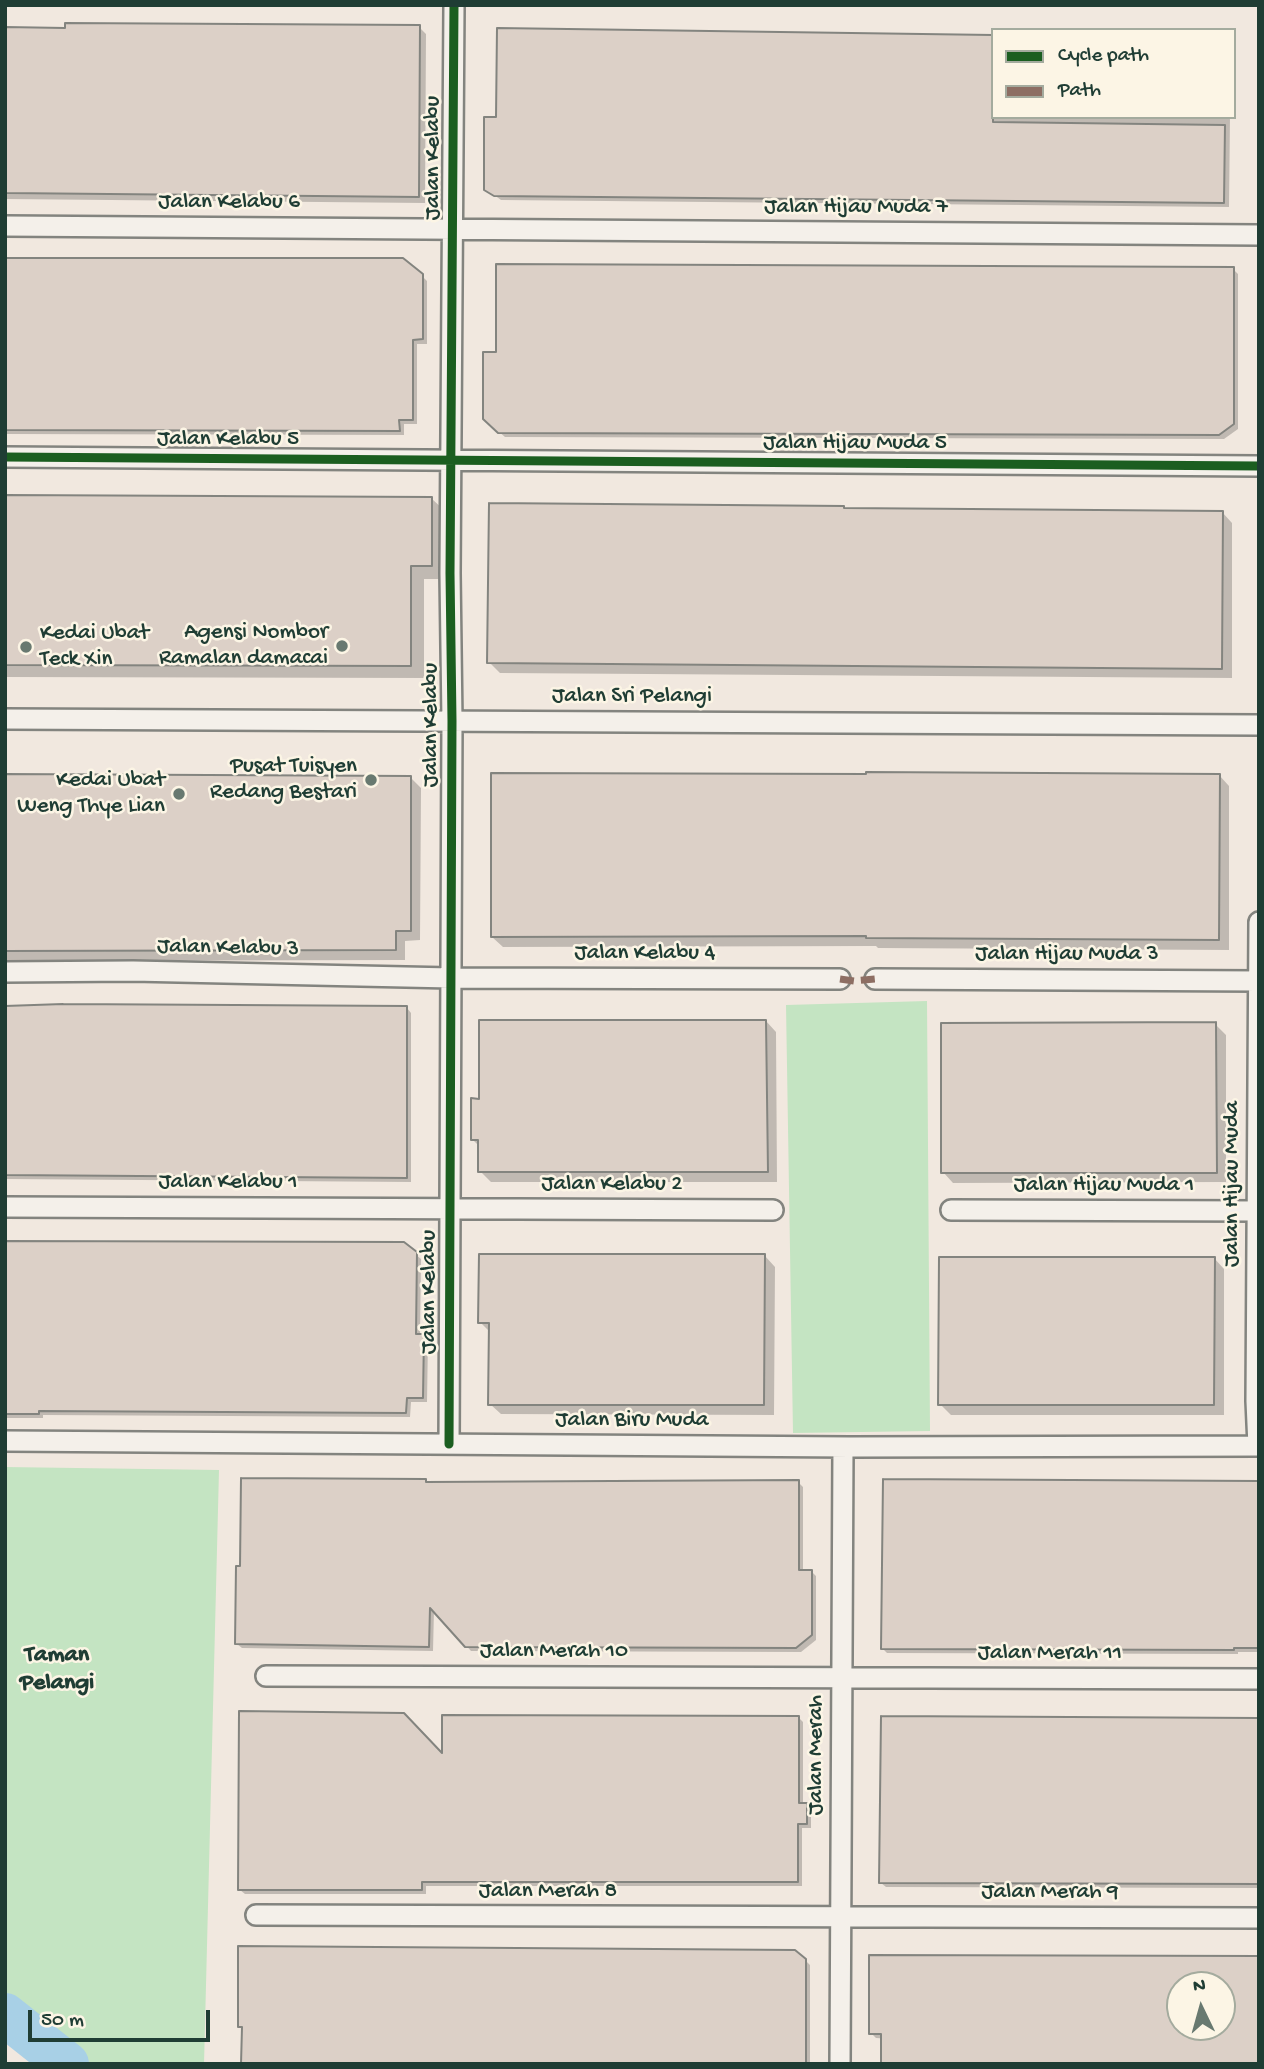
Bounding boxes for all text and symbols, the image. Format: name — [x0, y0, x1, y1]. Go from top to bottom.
legend — [991, 28, 1236, 119]
text: Cycle path — [1058, 44, 1149, 69]
text: Path — [1058, 79, 1101, 104]
street label: Jalan Kelabu — [420, 96, 448, 220]
street label: Jalan Kelabu 6 — [158, 189, 300, 217]
street label: Jalan Hijau Muda 7 — [764, 194, 948, 222]
street label: Jalan Kelabu 5 — [157, 426, 299, 454]
street label: Jalan Hijau Muda 5 — [763, 430, 947, 458]
place label: Agensi Nombor Ramalan damacai — [159, 619, 328, 673]
place label: Kedai Ubat Teck Xin — [40, 620, 149, 674]
marker: Agensi Nombor Ramalan damacai — [334, 638, 350, 654]
marker: Kedai Ubat Teck Xin — [18, 639, 34, 655]
street label: Jalan Kelabu — [418, 663, 446, 787]
street label: Jalan Sri Pelangi — [552, 683, 712, 711]
place label: Pusat Tuisyen Redang Bestari — [210, 753, 357, 807]
place label: Kedai Ubat Weng Thye Lian — [17, 767, 165, 821]
marker: Pusat Tuisyen Redang Bestari — [363, 772, 379, 788]
marker: Kedai Ubat Weng Thye Lian — [171, 786, 187, 802]
street label: Jalan Kelabu 3 — [157, 934, 299, 964]
street label: Jalan Kelabu 4 — [575, 940, 715, 968]
street label: Jalan Hijau Muda 3 — [975, 941, 1159, 969]
street label: Jalan Hijau Muda — [1219, 1101, 1247, 1267]
street label: Jalan Kelabu 1 — [158, 1169, 298, 1197]
street label: Jalan Kelabu 2 — [541, 1171, 683, 1199]
street label: Jalan Hijau Muda 1 — [1014, 1172, 1194, 1200]
street label: Jalan Kelabu — [416, 1230, 444, 1354]
street label: Jalan Biru Muda — [555, 1407, 709, 1435]
street label: Jalan Merah 10 — [480, 1638, 628, 1666]
street label: Jalan Merah 11 — [978, 1640, 1122, 1668]
district label: Taman Pelangi — [20, 1642, 94, 1698]
street label: Jalan Merah — [803, 1695, 831, 1815]
street label: Jalan Merah 8 — [479, 1878, 617, 1906]
street label: Jalan Merah 9 — [981, 1879, 1119, 1907]
north arrow — [1166, 1971, 1236, 2041]
text: N — [1192, 1975, 1206, 1999]
scale bar — [32, 1996, 214, 2040]
text: 50 m — [41, 2009, 84, 2034]

